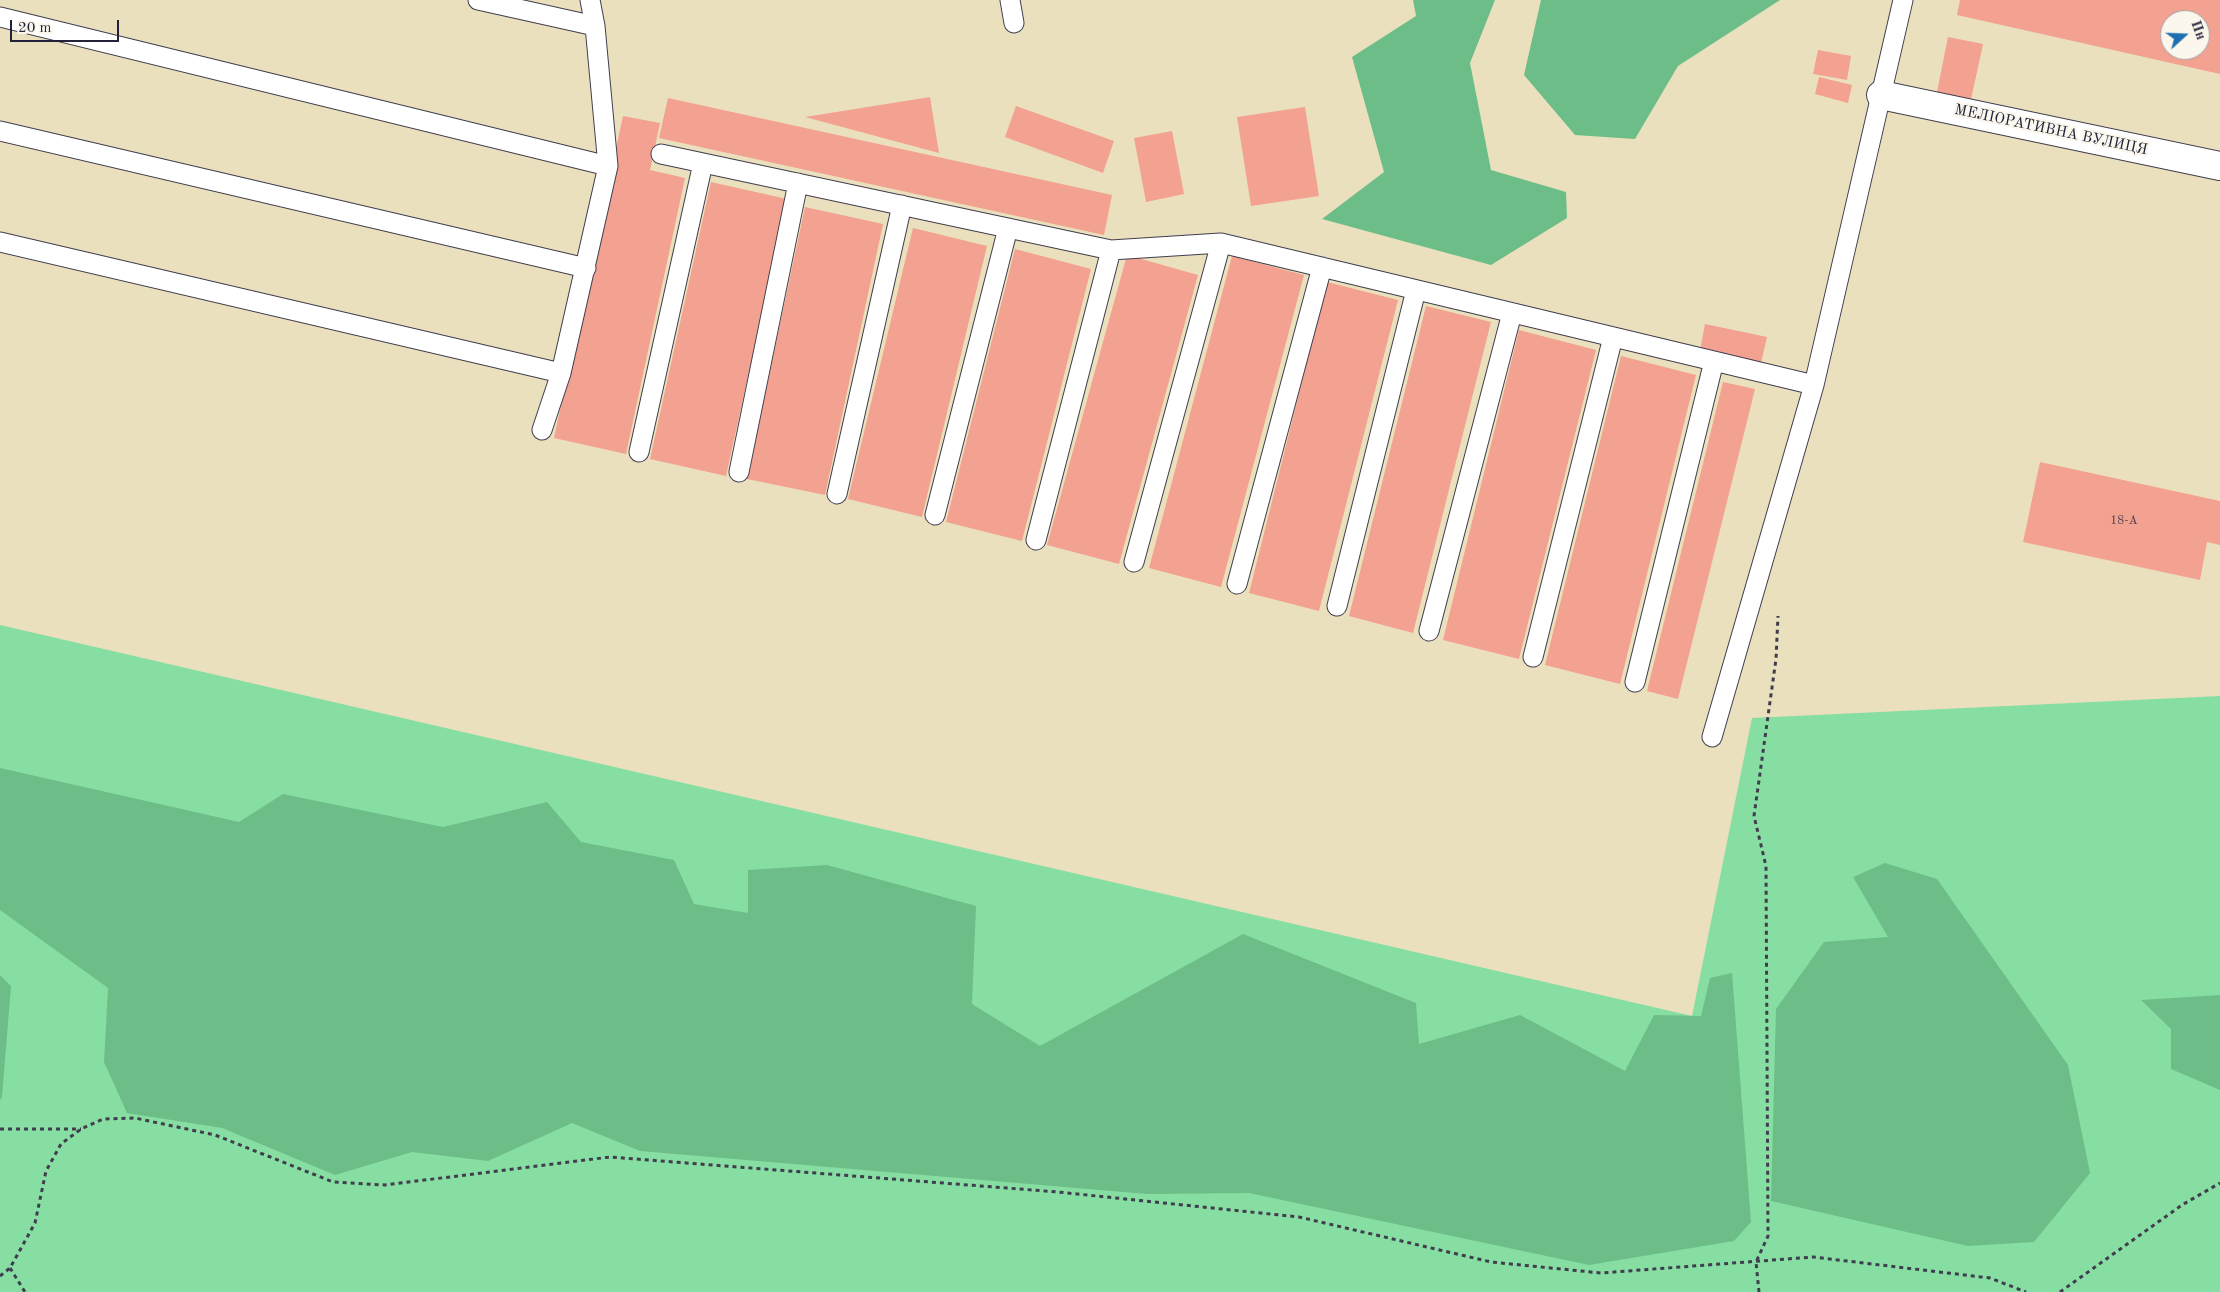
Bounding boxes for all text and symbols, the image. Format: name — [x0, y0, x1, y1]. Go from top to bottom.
scale bar — [12, 10, 121, 42]
north arrow — [2160, 10, 2210, 60]
text: Пн — [2188, 19, 2208, 42]
text: 20 m — [18, 21, 52, 36]
street label: МЕЛІОРАТИВНА ВУЛИЦЯ — [1953, 101, 2149, 159]
house number: 18-А — [2110, 514, 2138, 528]

